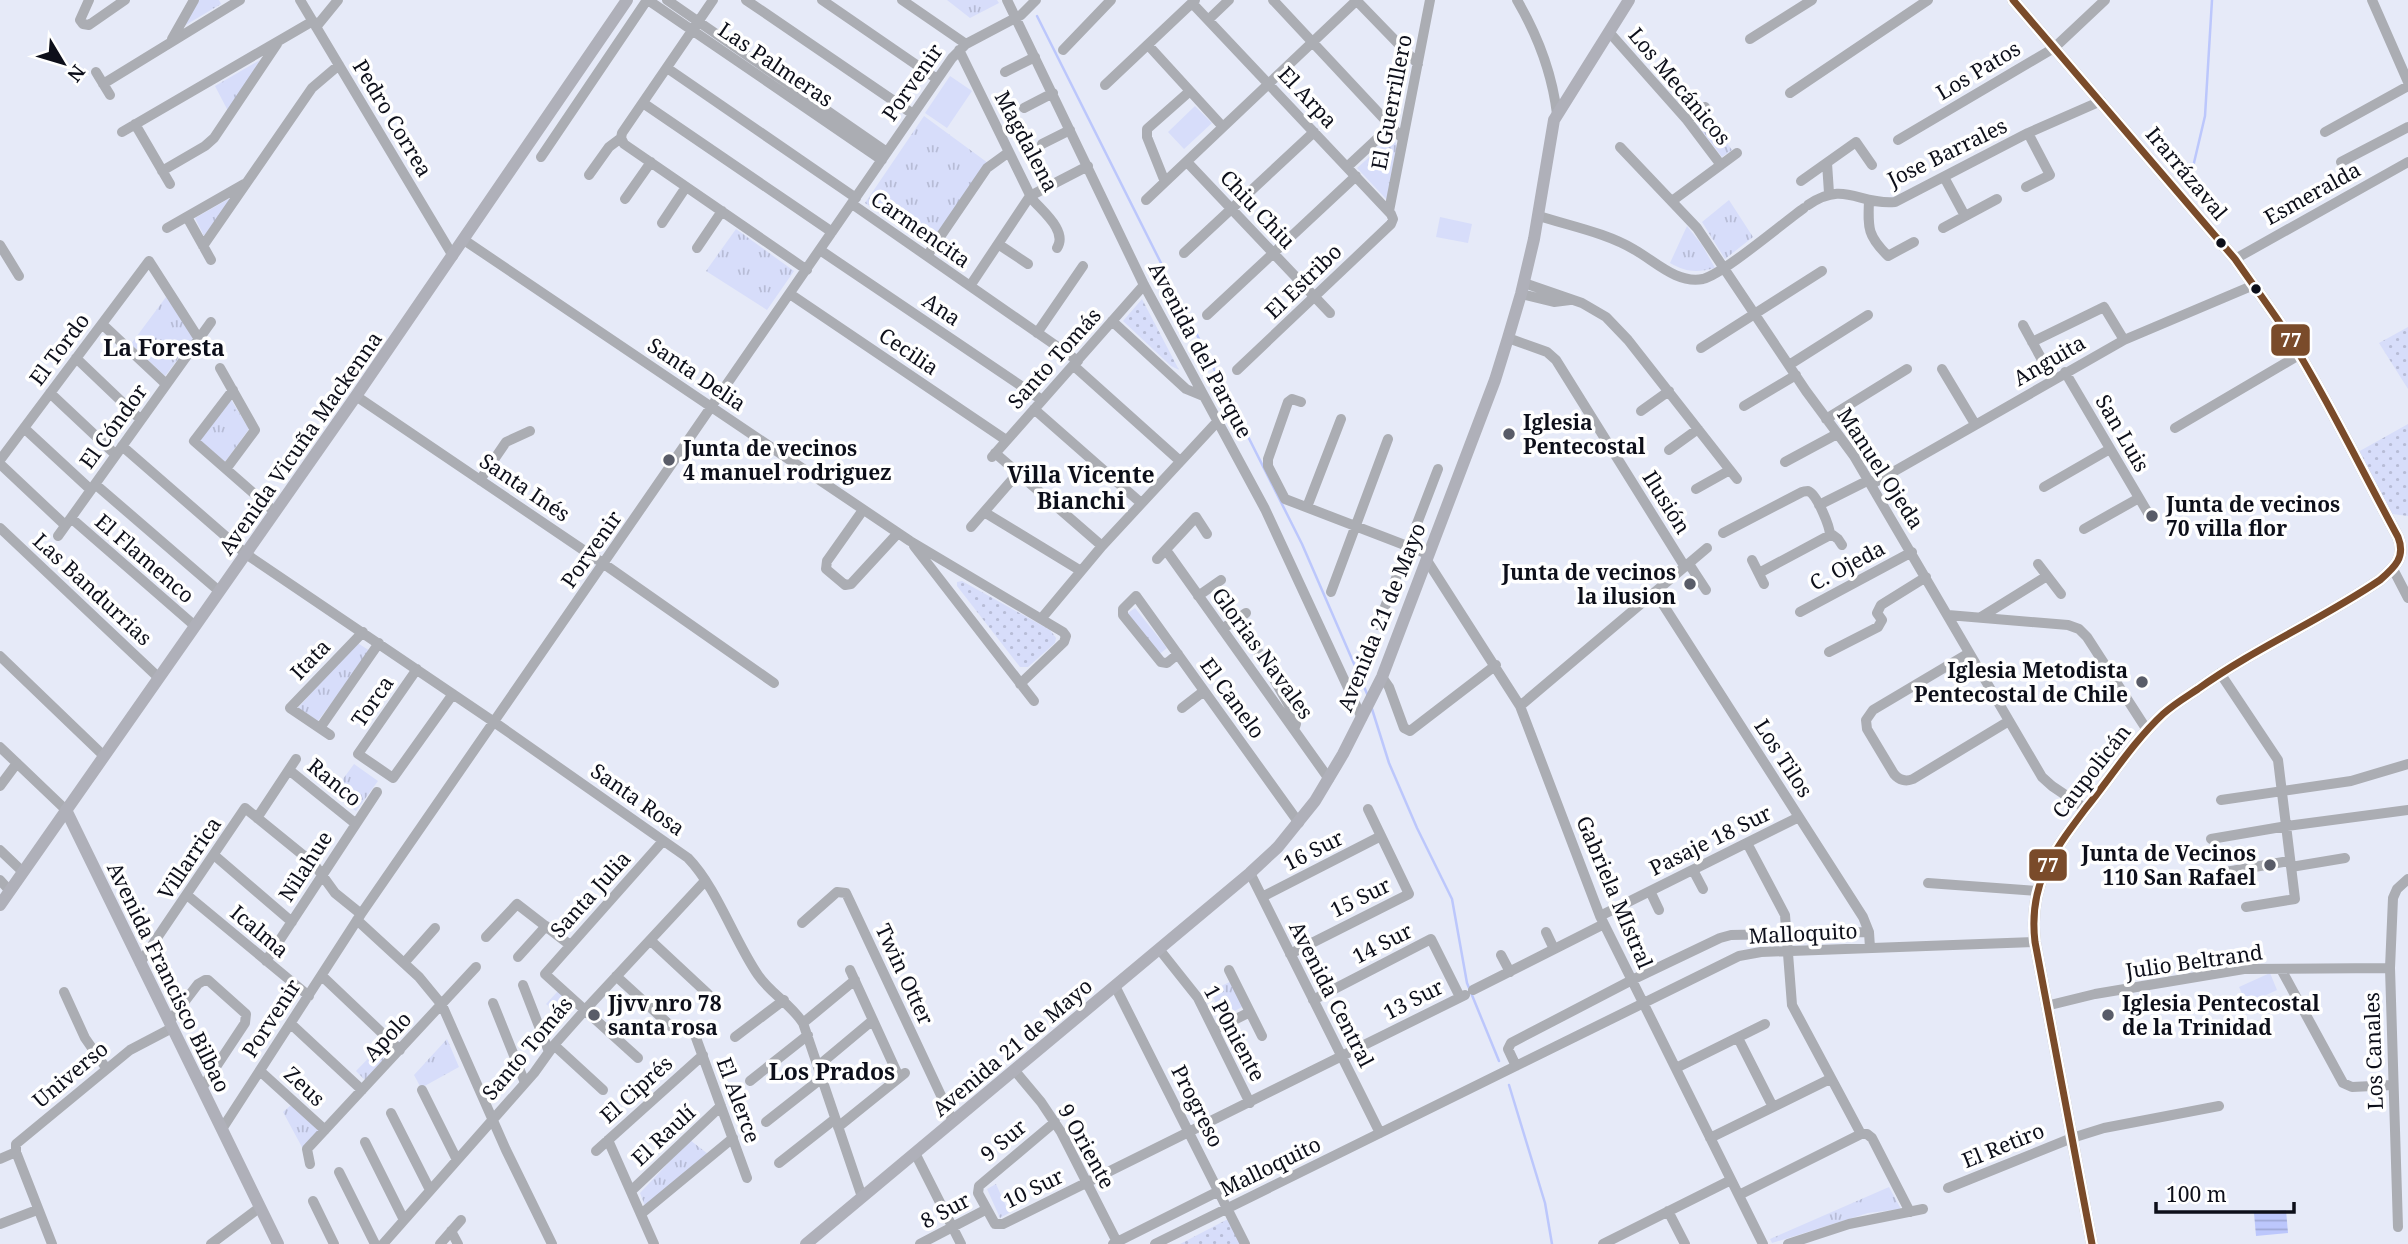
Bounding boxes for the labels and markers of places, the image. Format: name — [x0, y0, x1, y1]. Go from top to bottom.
unlabelled marker — [2214, 236, 2228, 250]
unlabelled marker — [2249, 282, 2263, 296]
place label: Iglesia Pentecostal — [1523, 408, 1646, 460]
marker: Iglesia Pentecostal — [1501, 426, 1517, 442]
place label: Junta de vecinos 4 manuel rodriguez — [682, 434, 891, 486]
marker: Junta de vecinos 4 manuel rodriguez — [661, 452, 677, 468]
place label: Junta de vecinos 70 villa flor — [2165, 490, 2340, 542]
marker: Junta de vecinos 70 villa flor — [2144, 508, 2160, 524]
place label: Junta de vecinos la ilusion — [1501, 558, 1676, 610]
marker: Junta de vecinos la ilusion — [1682, 576, 1698, 592]
place label: Iglesia Metodista Pentecostal de Chile — [1914, 656, 2128, 708]
marker: Iglesia Metodista Pentecostal de Chile — [2134, 674, 2150, 690]
place label: Junta de Vecinos 110 San Rafael — [2080, 839, 2257, 891]
marker: Junta de Vecinos 110 San Rafael — [2262, 857, 2278, 873]
place label: Jjvv nro 78 santa rosa — [607, 989, 722, 1041]
place label: Iglesia Pentecostal de la Trinidad — [2122, 989, 2320, 1041]
marker: Jjvv nro 78 santa rosa — [586, 1007, 602, 1023]
marker: Iglesia Pentecostal de la Trinidad — [2100, 1007, 2116, 1023]

